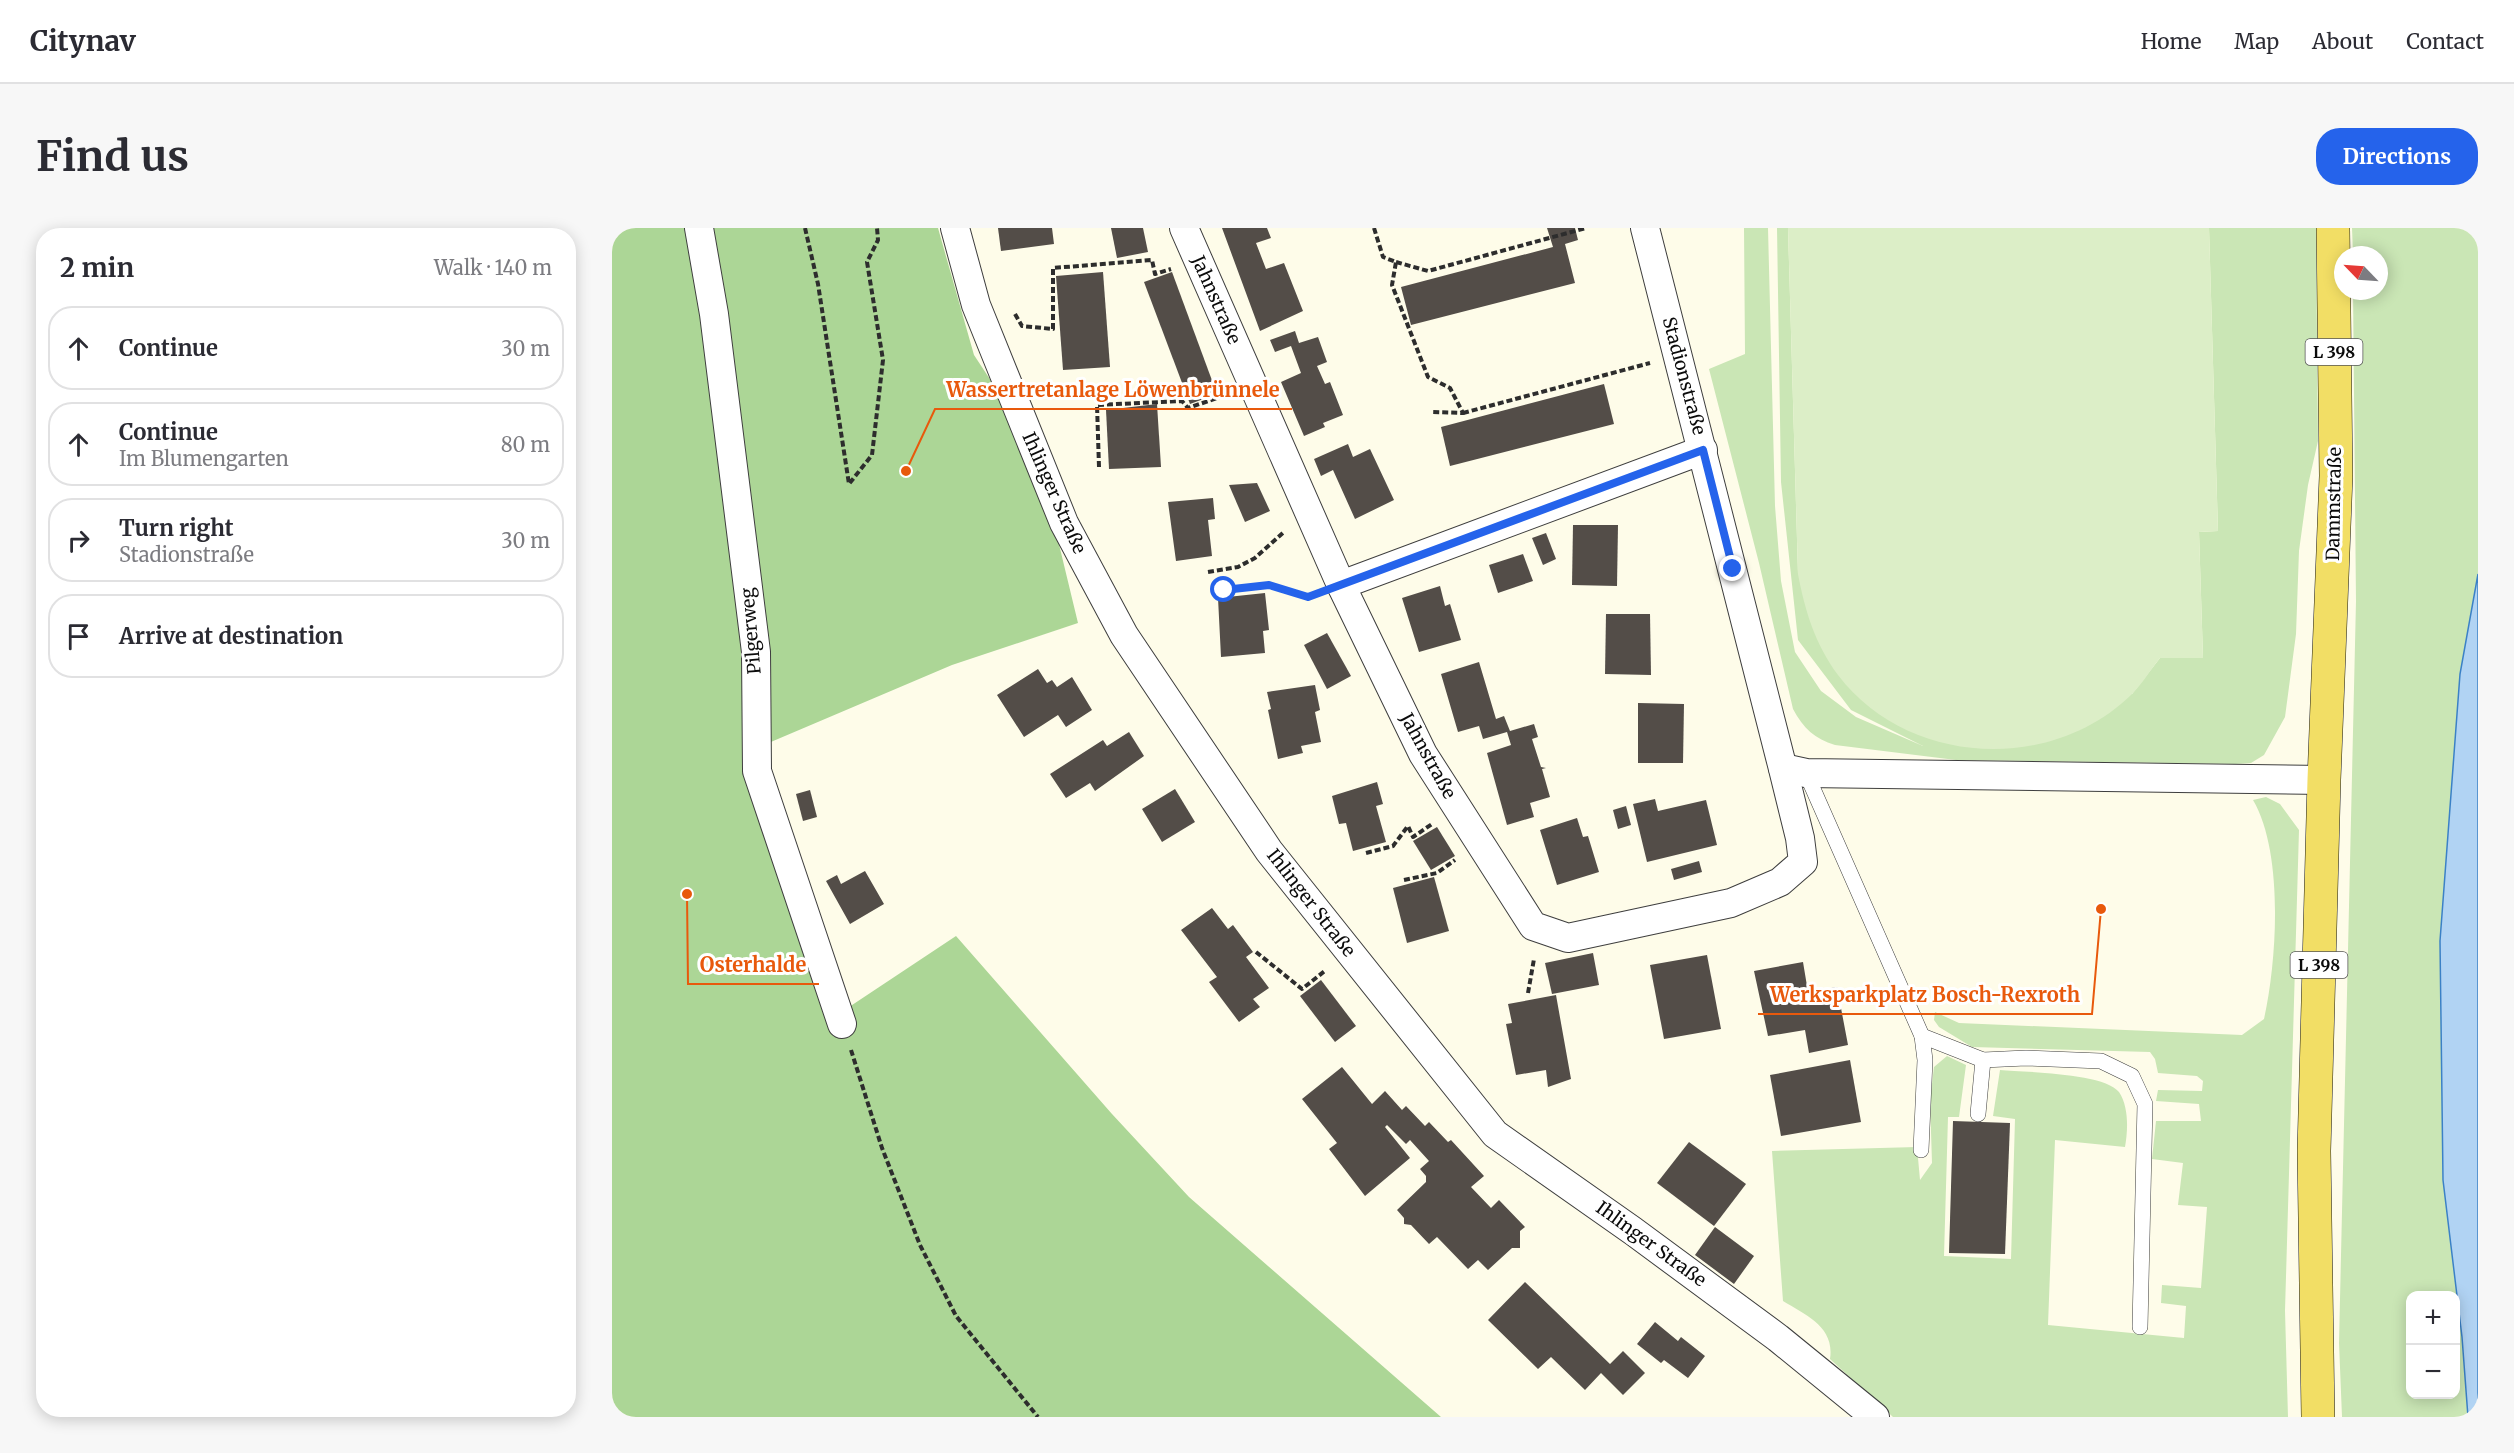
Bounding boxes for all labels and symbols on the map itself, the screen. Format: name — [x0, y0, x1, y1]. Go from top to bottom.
north arrow — [2334, 246, 2388, 300]
street label: Jahnstraße — [1186, 251, 1246, 348]
street label: Stadionstraße — [1658, 314, 1711, 437]
road number: L 398 — [2306, 339, 2362, 365]
callout: Wassertretanlage Löwenbrünnele — [935, 371, 1292, 409]
text: Wassertretanlage Löwenbrünnele — [945, 377, 1280, 402]
street label: Ihlinger Straße — [1017, 428, 1092, 557]
street label: Dammstraße — [2321, 447, 2346, 561]
route end — [1719, 555, 1745, 581]
route start — [1210, 576, 1236, 602]
street label: Pilgerweg — [735, 587, 766, 675]
street label: Jahnstraße — [1395, 708, 1461, 803]
street label: Ihlinger Straße — [1262, 844, 1361, 961]
callout: Osterhalde — [688, 946, 819, 984]
text: Osterhalde — [700, 952, 806, 977]
road number: L 398 — [2290, 952, 2348, 978]
callout: Werksparkplatz Bosch-Rexroth — [1758, 976, 2092, 1014]
text: Werksparkplatz Bosch-Rexroth — [1769, 982, 2081, 1007]
street label: Ihlinger Straße — [1592, 1196, 1711, 1291]

